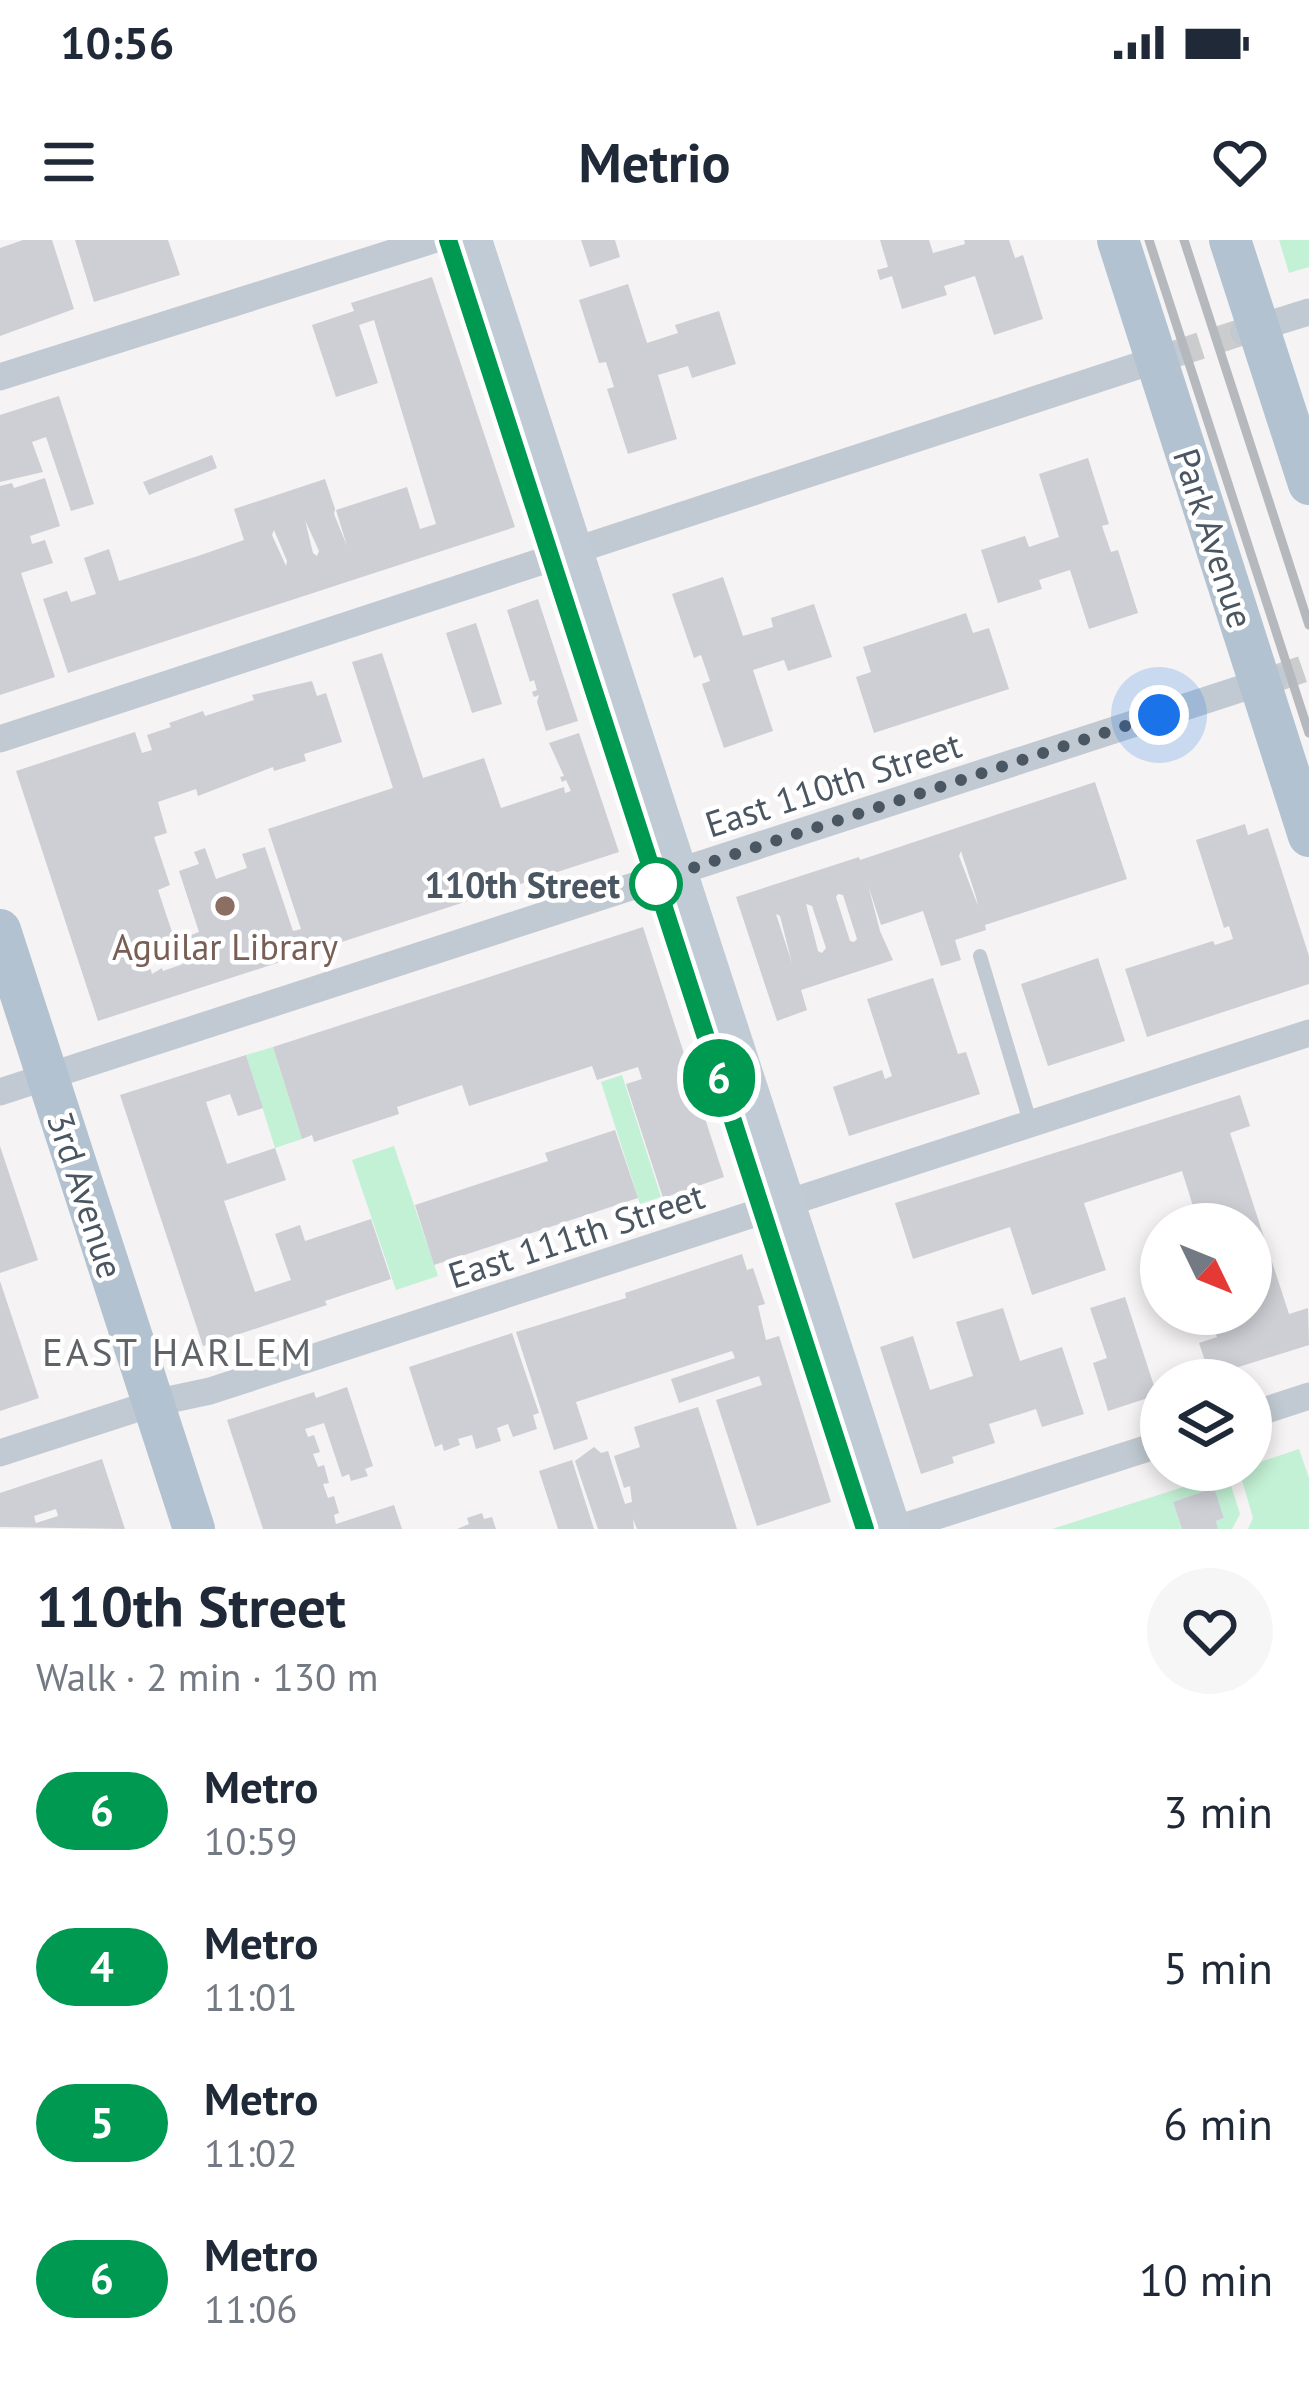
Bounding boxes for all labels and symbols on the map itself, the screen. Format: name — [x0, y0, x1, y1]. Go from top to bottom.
street label: Park Avenue — [1163, 442, 1265, 634]
your location — [1129, 685, 1189, 745]
street label: East 110th Street — [699, 720, 967, 848]
marker: 110th Street — [631, 859, 681, 909]
place label: 110th Street — [424, 861, 620, 908]
marker: Aguilar Library — [212, 893, 238, 919]
place label: Aguilar Library — [112, 923, 338, 970]
line badge: 6 — [680, 1039, 758, 1117]
street label: 3rd Avenue — [37, 1106, 135, 1284]
street label: East 111th Street — [442, 1171, 710, 1299]
north arrow — [1140, 1203, 1272, 1335]
district label: EAST HARLEM — [42, 1326, 314, 1377]

